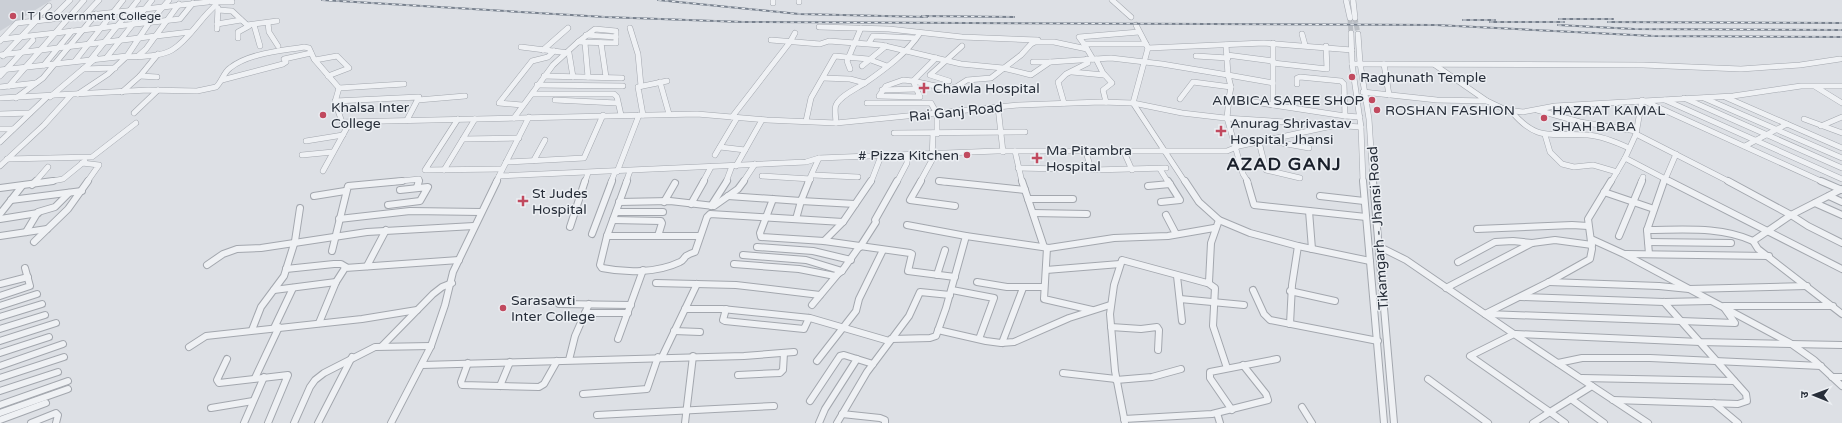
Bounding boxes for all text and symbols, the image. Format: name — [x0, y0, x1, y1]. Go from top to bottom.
place label: I T I Government College — [21, 9, 161, 23]
marker: I T I Government College — [8, 11, 18, 21]
place label: Raghunath Temple — [1360, 69, 1486, 86]
marker: Raghunath Temple — [1347, 72, 1357, 82]
place label: Chawla Hospital — [933, 80, 1040, 97]
marker: Chawla Hospital — [918, 82, 930, 94]
place label: AMBICA SAREE SHOP — [1212, 92, 1364, 109]
marker: AMBICA SAREE SHOP — [1367, 95, 1377, 105]
place label: Khalsa Inter College — [331, 99, 410, 132]
street label: Rai Ganj Road — [908, 99, 1004, 125]
place label: ROSHAN FASHION — [1385, 102, 1515, 119]
place label: HAZRAT KAMAL SHAH BABA — [1552, 102, 1665, 135]
marker: ROSHAN FASHION — [1372, 105, 1382, 115]
marker: Khalsa Inter College — [318, 110, 328, 120]
marker: HAZRAT KAMAL SHAH BABA — [1539, 113, 1549, 123]
place label: Anurag Shrivastav Hospital, Jhansi — [1230, 115, 1352, 148]
marker: Anurag Shrivastav Hospital, Jhansi — [1215, 125, 1227, 137]
place label: Ma Pitambra Hospital — [1046, 142, 1132, 175]
street label: Tikamgarh - Jhansi Road — [1364, 146, 1392, 310]
place label: # Pizza Kitchen — [858, 147, 959, 164]
marker: # Pizza Kitchen — [962, 150, 972, 160]
marker: Ma Pitambra Hospital — [1031, 152, 1043, 164]
district label: AZAD GANJ — [1226, 153, 1342, 175]
place label: St Judes Hospital — [532, 185, 588, 218]
marker: St Judes Hospital — [517, 195, 529, 207]
place label: Sarasawti Inter College — [511, 292, 595, 325]
marker: Sarasawti Inter College — [498, 303, 508, 313]
north arrow — [1794, 375, 1834, 415]
text: उ — [1798, 391, 1811, 398]

